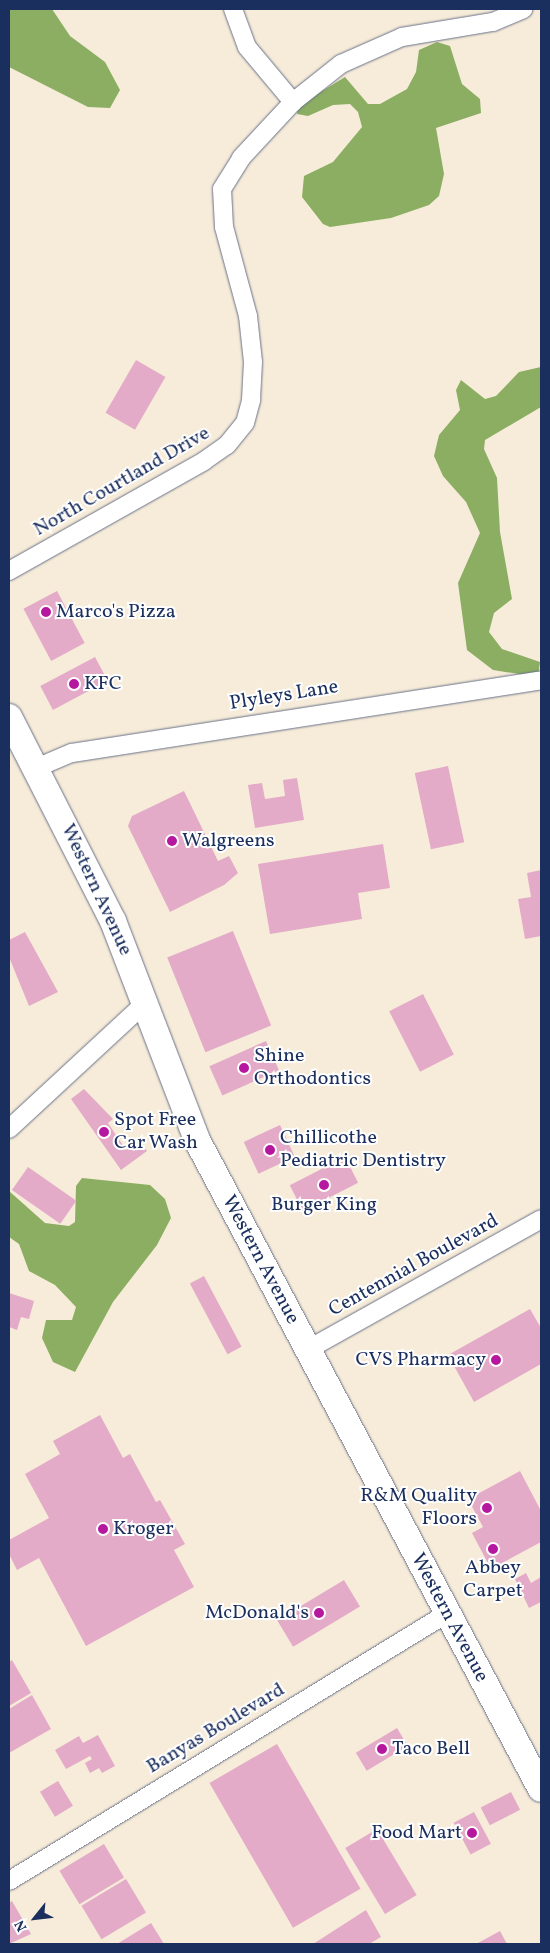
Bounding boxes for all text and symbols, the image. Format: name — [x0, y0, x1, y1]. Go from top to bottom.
street label: North Courtland Drive — [30, 422, 214, 542]
place label: Marco's Pizza — [56, 600, 176, 624]
marker: Marco's Pizza — [40, 606, 52, 618]
place label: KFC — [84, 672, 122, 696]
street label: Plyleys Lane — [228, 676, 340, 716]
marker: KFC — [68, 678, 80, 690]
street label: Western Avenue — [55, 820, 137, 960]
place label: Walgreens — [182, 829, 275, 853]
marker: Walgreens — [166, 835, 178, 847]
place label: Shine Orthodontics — [254, 1044, 371, 1091]
marker: Shine Orthodontics — [238, 1062, 250, 1074]
place label: Spot Free Car Wash — [114, 1108, 198, 1155]
marker: Spot Free Car Wash — [98, 1126, 110, 1138]
place label: Chillicothe Pediatric Dentistry — [280, 1126, 446, 1173]
marker: Chillicothe Pediatric Dentistry — [264, 1144, 276, 1156]
marker: Burger King — [318, 1179, 330, 1191]
street label: Western Avenue — [216, 1191, 304, 1329]
place label: Burger King — [271, 1193, 377, 1217]
street label: Centennial Boulevard — [325, 1209, 503, 1323]
place label: CVS Pharmacy — [355, 1348, 486, 1372]
marker: CVS Pharmacy — [490, 1354, 502, 1366]
place label: R&M Quality Floors — [360, 1484, 477, 1531]
marker: R&M Quality Floors — [481, 1502, 493, 1514]
place label: Kroger — [113, 1517, 174, 1541]
marker: Kroger — [97, 1523, 109, 1535]
marker: Abbey Carpet — [487, 1543, 499, 1555]
street label: Western Avenue — [405, 1549, 493, 1687]
place label: Abbey Carpet — [463, 1557, 523, 1604]
place label: McDonald's — [205, 1601, 309, 1625]
marker: McDonald's — [313, 1607, 325, 1619]
street label: Banyas Boulevard — [143, 1678, 289, 1780]
place label: Taco Bell — [392, 1737, 470, 1761]
marker: Taco Bell — [376, 1743, 388, 1755]
place label: Food Mart — [371, 1821, 462, 1845]
marker: Food Mart — [466, 1827, 478, 1839]
north arrow — [10, 1893, 60, 1943]
text: N — [11, 1916, 32, 1935]

